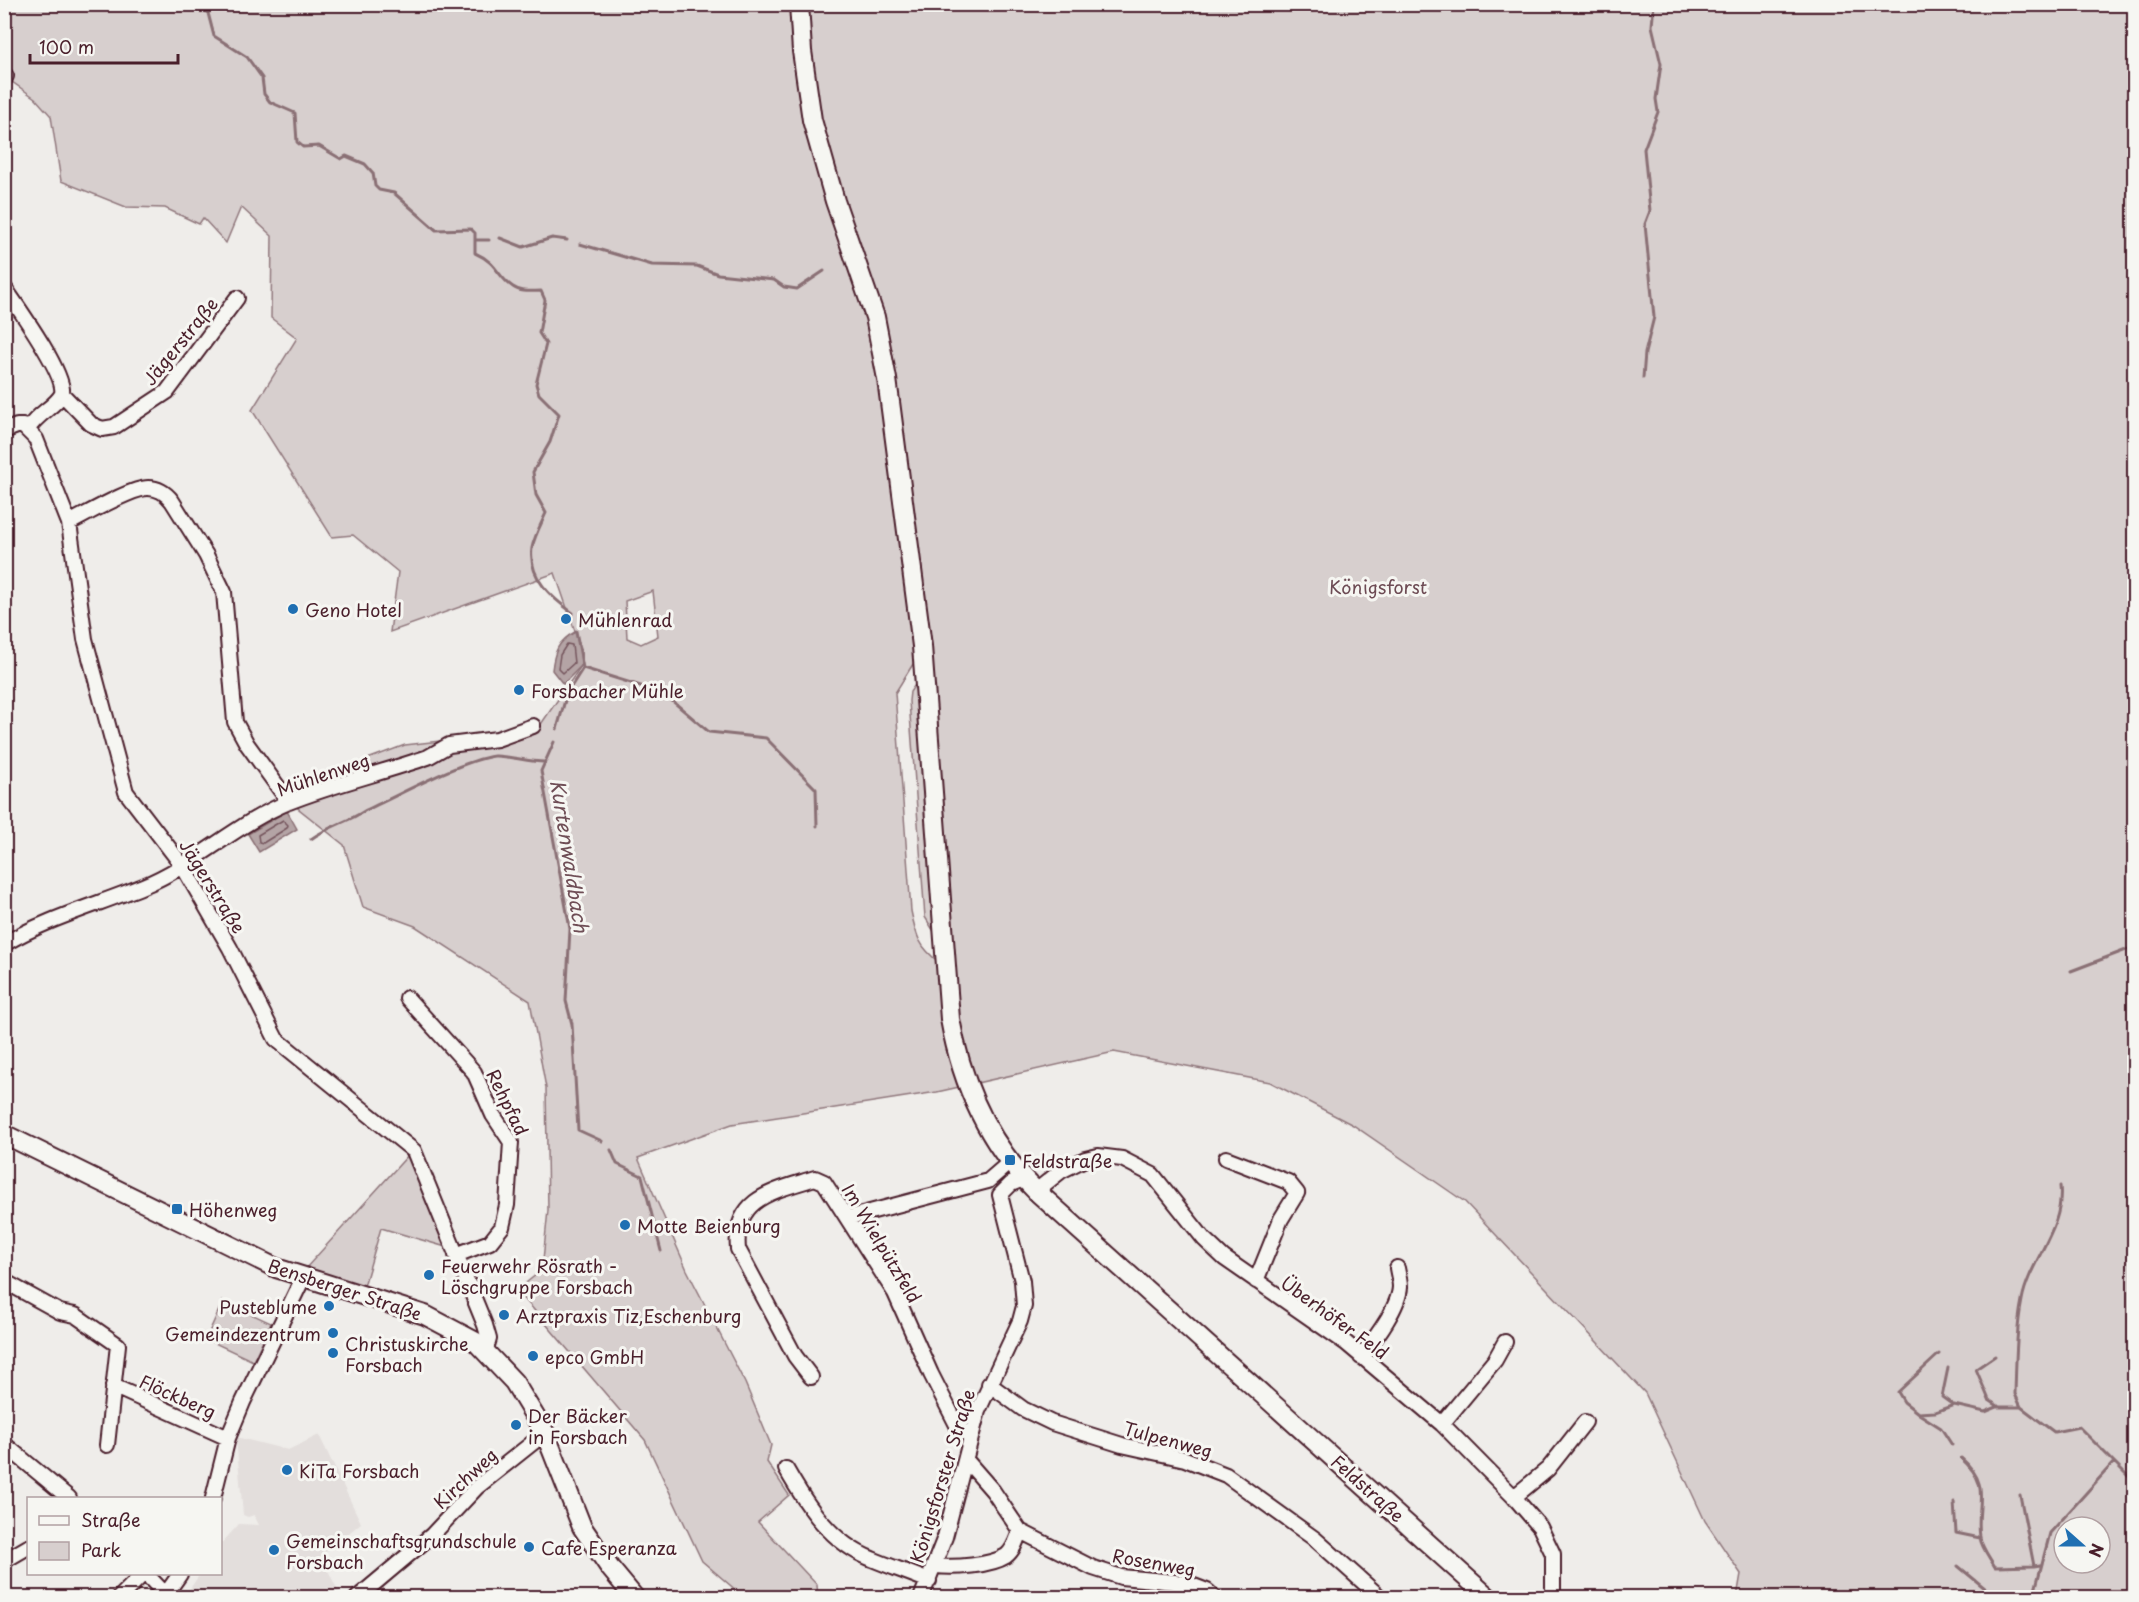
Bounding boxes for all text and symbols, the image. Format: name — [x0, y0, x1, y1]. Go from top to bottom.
scale bar — [30, 27, 178, 65]
text: 100 m — [39, 33, 94, 60]
street label: Jägerstraße — [136, 291, 224, 391]
park label: Königsforst — [1329, 573, 1427, 600]
place label: Geno Hotel — [305, 596, 402, 623]
marker: Geno Hotel — [286, 602, 300, 616]
place label: Mühlenrad — [578, 606, 672, 633]
marker: Mühlenrad — [559, 612, 573, 626]
place label: Forsbacher Mühle — [531, 677, 684, 704]
marker: Forsbacher Mühle — [512, 683, 526, 697]
street label: Mühlenweg — [273, 746, 373, 802]
water label: Kurtenwaldbach — [543, 777, 597, 935]
street label: Jägerstraße — [173, 834, 253, 938]
street label: Rehpfad — [480, 1064, 536, 1140]
place label: Feldstraße — [1022, 1147, 1112, 1174]
marker: Feldstraße — [1003, 1153, 1017, 1167]
street label: Im Wielpützfeld — [836, 1178, 928, 1308]
place label: Höhenweg — [189, 1196, 278, 1223]
marker: Höhenweg — [170, 1202, 184, 1216]
place label: Motte Beienburg — [637, 1212, 781, 1239]
marker: Motte Beienburg — [618, 1218, 632, 1232]
street label: Bensberger Straße — [265, 1251, 425, 1327]
place label: Feuerwehr Rösrath - Löschgruppe Forsbach — [441, 1252, 633, 1300]
marker: Feuerwehr Rösrath - Löschgruppe Forsbach — [422, 1268, 436, 1282]
street label: Überhöfer Feld — [1276, 1269, 1394, 1365]
place label: Pusteblume — [219, 1293, 317, 1320]
marker: Pusteblume — [322, 1299, 336, 1313]
place label: Arztpraxis Tiz,Eschenburg — [516, 1302, 741, 1329]
marker: Arztpraxis Tiz,Eschenburg — [497, 1308, 511, 1322]
place label: Gemeindezentrum — [165, 1320, 321, 1347]
marker: Gemeindezentrum — [326, 1326, 340, 1340]
place label: Christuskirche Forsbach — [345, 1330, 469, 1378]
place label: epco GmbH — [545, 1343, 644, 1370]
marker: Christuskirche Forsbach — [326, 1346, 340, 1360]
marker: epco GmbH — [526, 1349, 540, 1363]
street label: Flöckberg — [135, 1367, 221, 1425]
street label: Königsforster Straße — [903, 1386, 981, 1566]
place label: Der Bäcker in Forsbach — [528, 1402, 628, 1450]
street label: Tulpenweg — [1120, 1414, 1216, 1464]
marker: Der Bäcker in Forsbach — [509, 1418, 523, 1432]
street label: Kirchweg — [427, 1441, 503, 1515]
street label: Feldstraße — [1325, 1448, 1411, 1528]
place label: KiTa Forsbach — [299, 1457, 420, 1484]
marker: KiTa Forsbach — [280, 1463, 294, 1477]
legend — [27, 1497, 222, 1575]
text: Straße — [81, 1506, 141, 1533]
north arrow — [2052, 1515, 2112, 1575]
place label: Gemeinschaftsgrundschule Forsbach — [286, 1527, 517, 1575]
place label: Cafe Esperanza — [541, 1534, 677, 1561]
text: Park — [81, 1536, 121, 1563]
marker: Cafe Esperanza — [522, 1540, 536, 1554]
street label: Rosenweg — [1110, 1541, 1198, 1583]
text: N — [2083, 1541, 2110, 1561]
marker: Gemeinschaftsgrundschule Forsbach — [267, 1543, 281, 1557]

